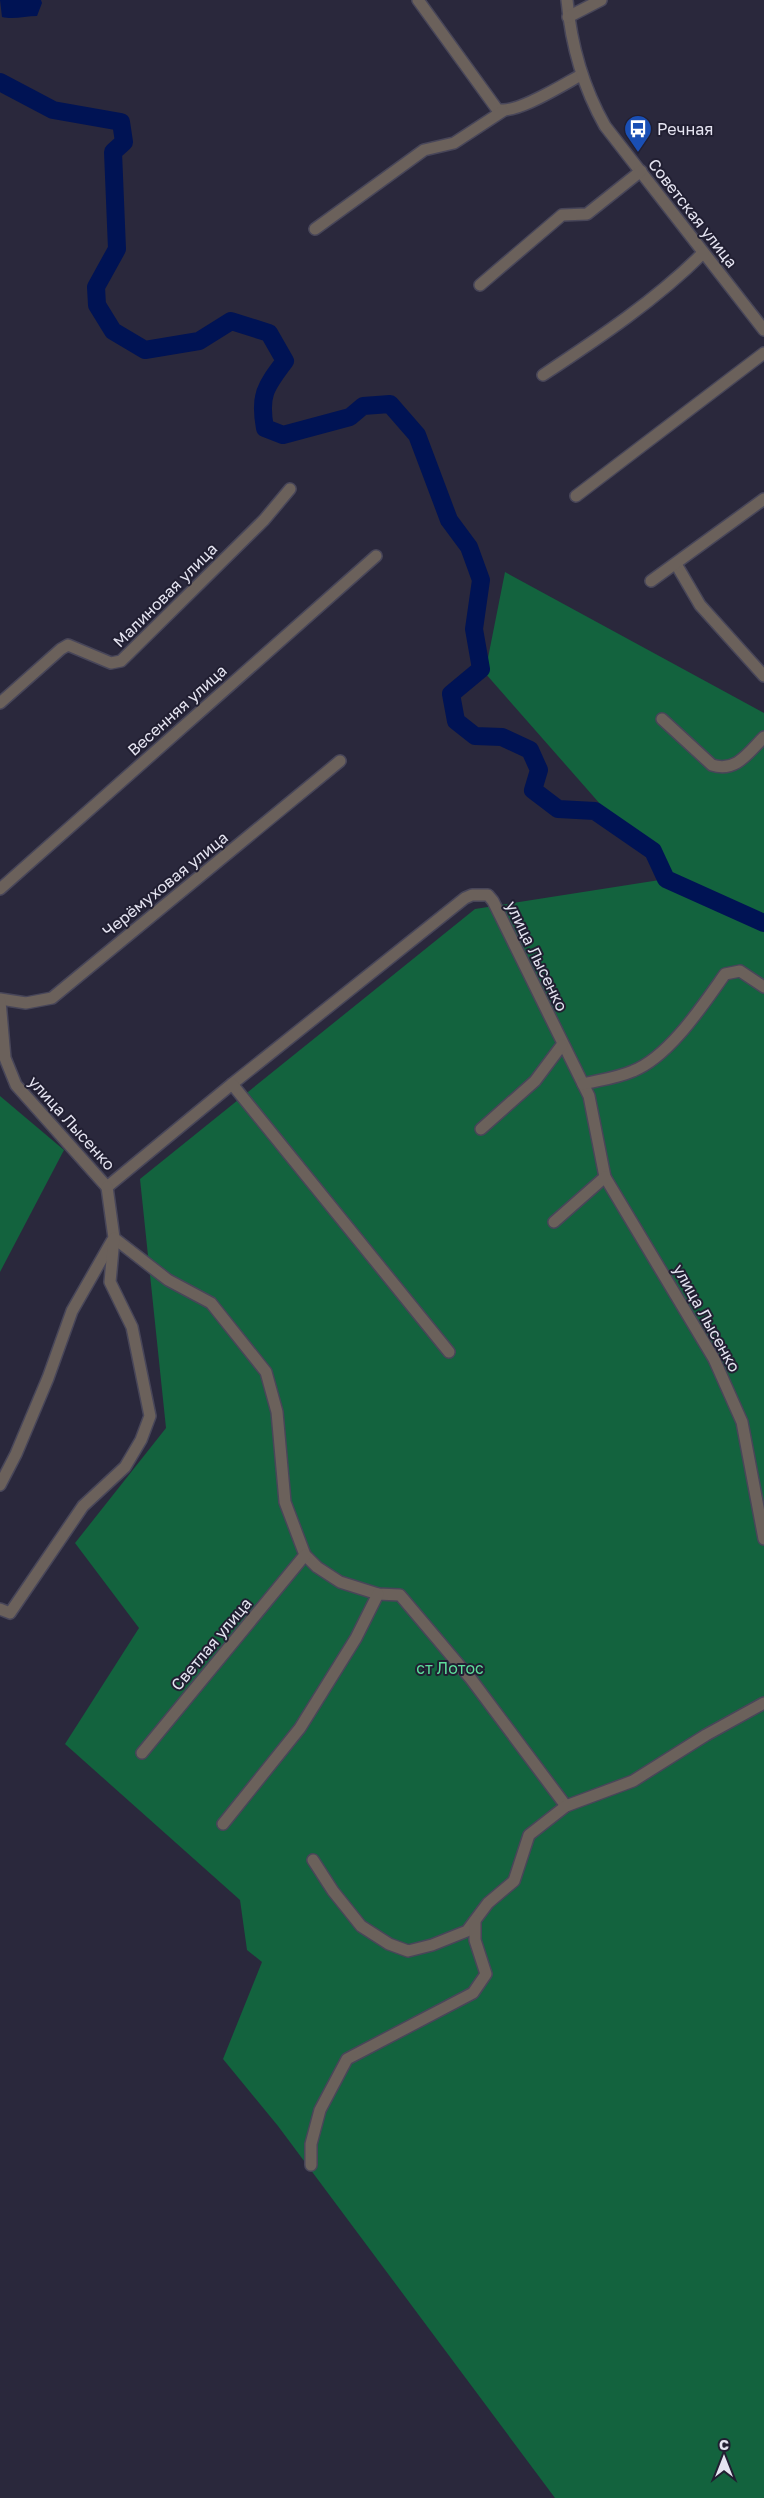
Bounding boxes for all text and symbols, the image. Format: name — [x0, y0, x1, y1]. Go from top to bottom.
bus stop icon: Речная — [623, 114, 653, 153]
place label: Речная — [657, 119, 713, 139]
street label: Советская улица — [644, 154, 742, 272]
street label: Малиновая улица — [109, 539, 221, 651]
street label: Весенняя улица — [123, 660, 231, 760]
street label: Черёмуховая улица — [98, 827, 232, 941]
street label: улица Лысенко — [502, 898, 572, 1014]
street label: улица Лысенко — [24, 1072, 120, 1174]
street label: улица Лысенко — [669, 1261, 745, 1375]
street label: Светлая улица — [166, 1594, 256, 1694]
park label: ст Лотос — [416, 1658, 484, 1678]
north arrow — [699, 2433, 749, 2483]
text: С — [719, 2436, 729, 2453]

